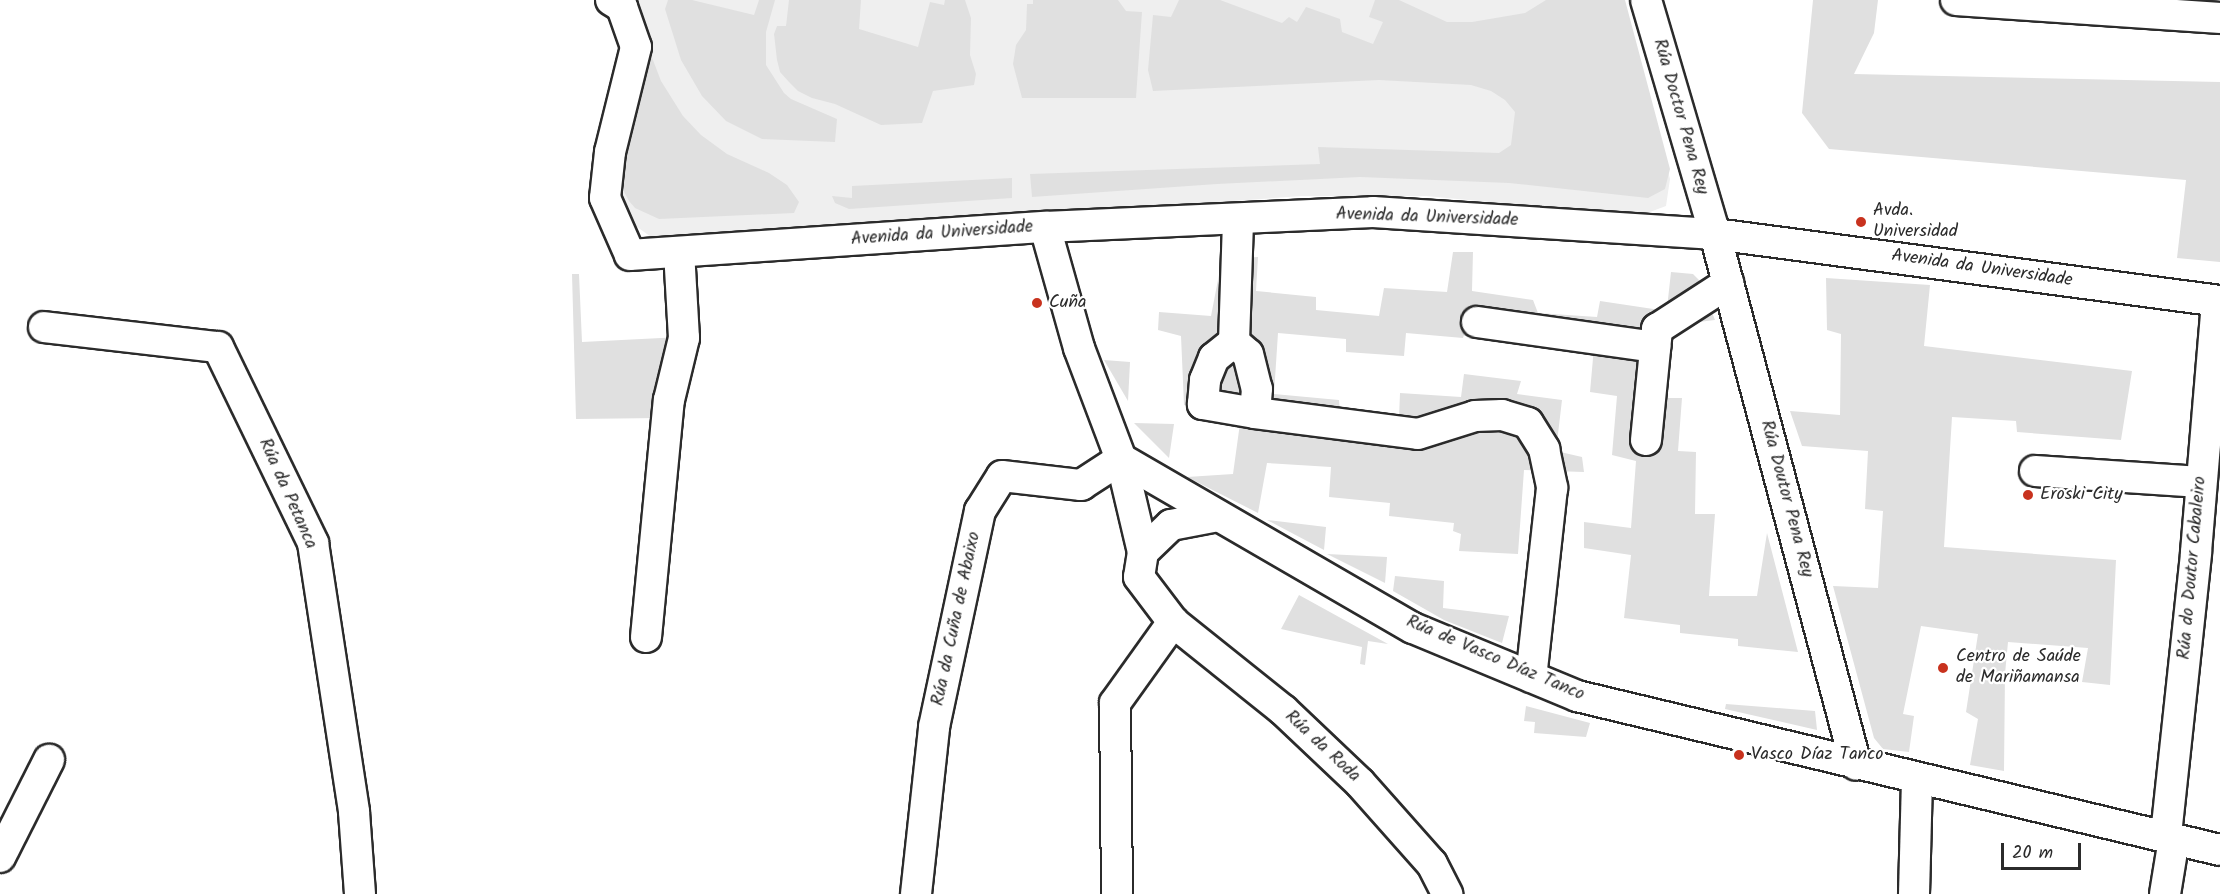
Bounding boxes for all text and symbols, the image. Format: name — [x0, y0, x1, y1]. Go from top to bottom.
street label: Rúa Doctor Pena Rey — [1647, 37, 1713, 197]
place label: Avda. Universidad — [1873, 201, 1958, 244]
street label: Avenida da Universidade — [1335, 204, 1519, 232]
marker: Avda. Universidad — [1854, 215, 1868, 229]
street label: Avenida da Universidade — [850, 217, 1034, 251]
street label: Avenida da Universidade — [1890, 246, 2074, 292]
place label: Cuña — [1049, 292, 1086, 314]
marker: Cuña — [1030, 296, 1044, 310]
street label: Rúa Doutor Pena Rey — [1755, 418, 1817, 580]
street label: Rúa da Petanca — [253, 435, 321, 553]
street label: Rúa do Doutor Cabaleiro — [2174, 475, 2212, 661]
place label: Eroski City — [2040, 484, 2123, 506]
marker: Eroski City — [2021, 488, 2035, 502]
street label: Rúa da Cuña de Abaixo — [928, 530, 986, 708]
street label: Rúa de Vasco Díaz Tanco — [1403, 612, 1587, 706]
place label: Centro de Saúde de Mariñamansa — [1956, 647, 2081, 690]
marker: Centro de Saúde de Mariñamansa — [1934, 659, 1952, 677]
street label: Rúa da Roda — [1280, 707, 1364, 787]
place label: Vasco Díaz Tanco — [1751, 744, 1883, 766]
marker: Vasco Díaz Tanco — [1732, 748, 1746, 762]
scale bar — [2004, 831, 2084, 869]
text: 20 m — [2012, 839, 2053, 868]

